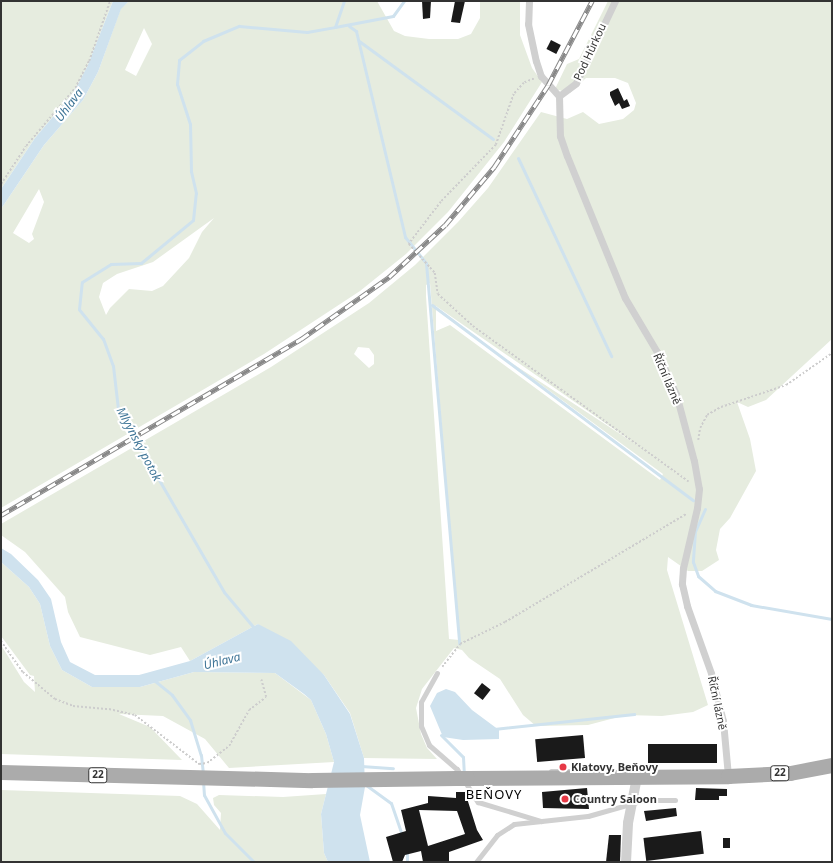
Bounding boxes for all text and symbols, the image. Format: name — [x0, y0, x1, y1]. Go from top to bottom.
street label: Pod Hůrkou — [571, 21, 609, 83]
water label: Úhlava — [52, 86, 86, 124]
street label: Říční lázně — [650, 351, 684, 407]
water label: Mlyýnský potok — [113, 405, 165, 483]
water label: Úhlava — [202, 649, 242, 673]
street label: Říční lázně — [705, 675, 729, 731]
place label: Klatovy, Beňovy — [571, 760, 658, 774]
marker: Klatovy, Beňovy — [558, 762, 568, 772]
road number: 22 — [770, 765, 790, 781]
road number: 22 — [88, 767, 108, 783]
district label: BEŇOVY — [466, 786, 522, 802]
place label: Country Saloon — [573, 792, 657, 806]
marker: Country Saloon — [560, 794, 570, 804]

